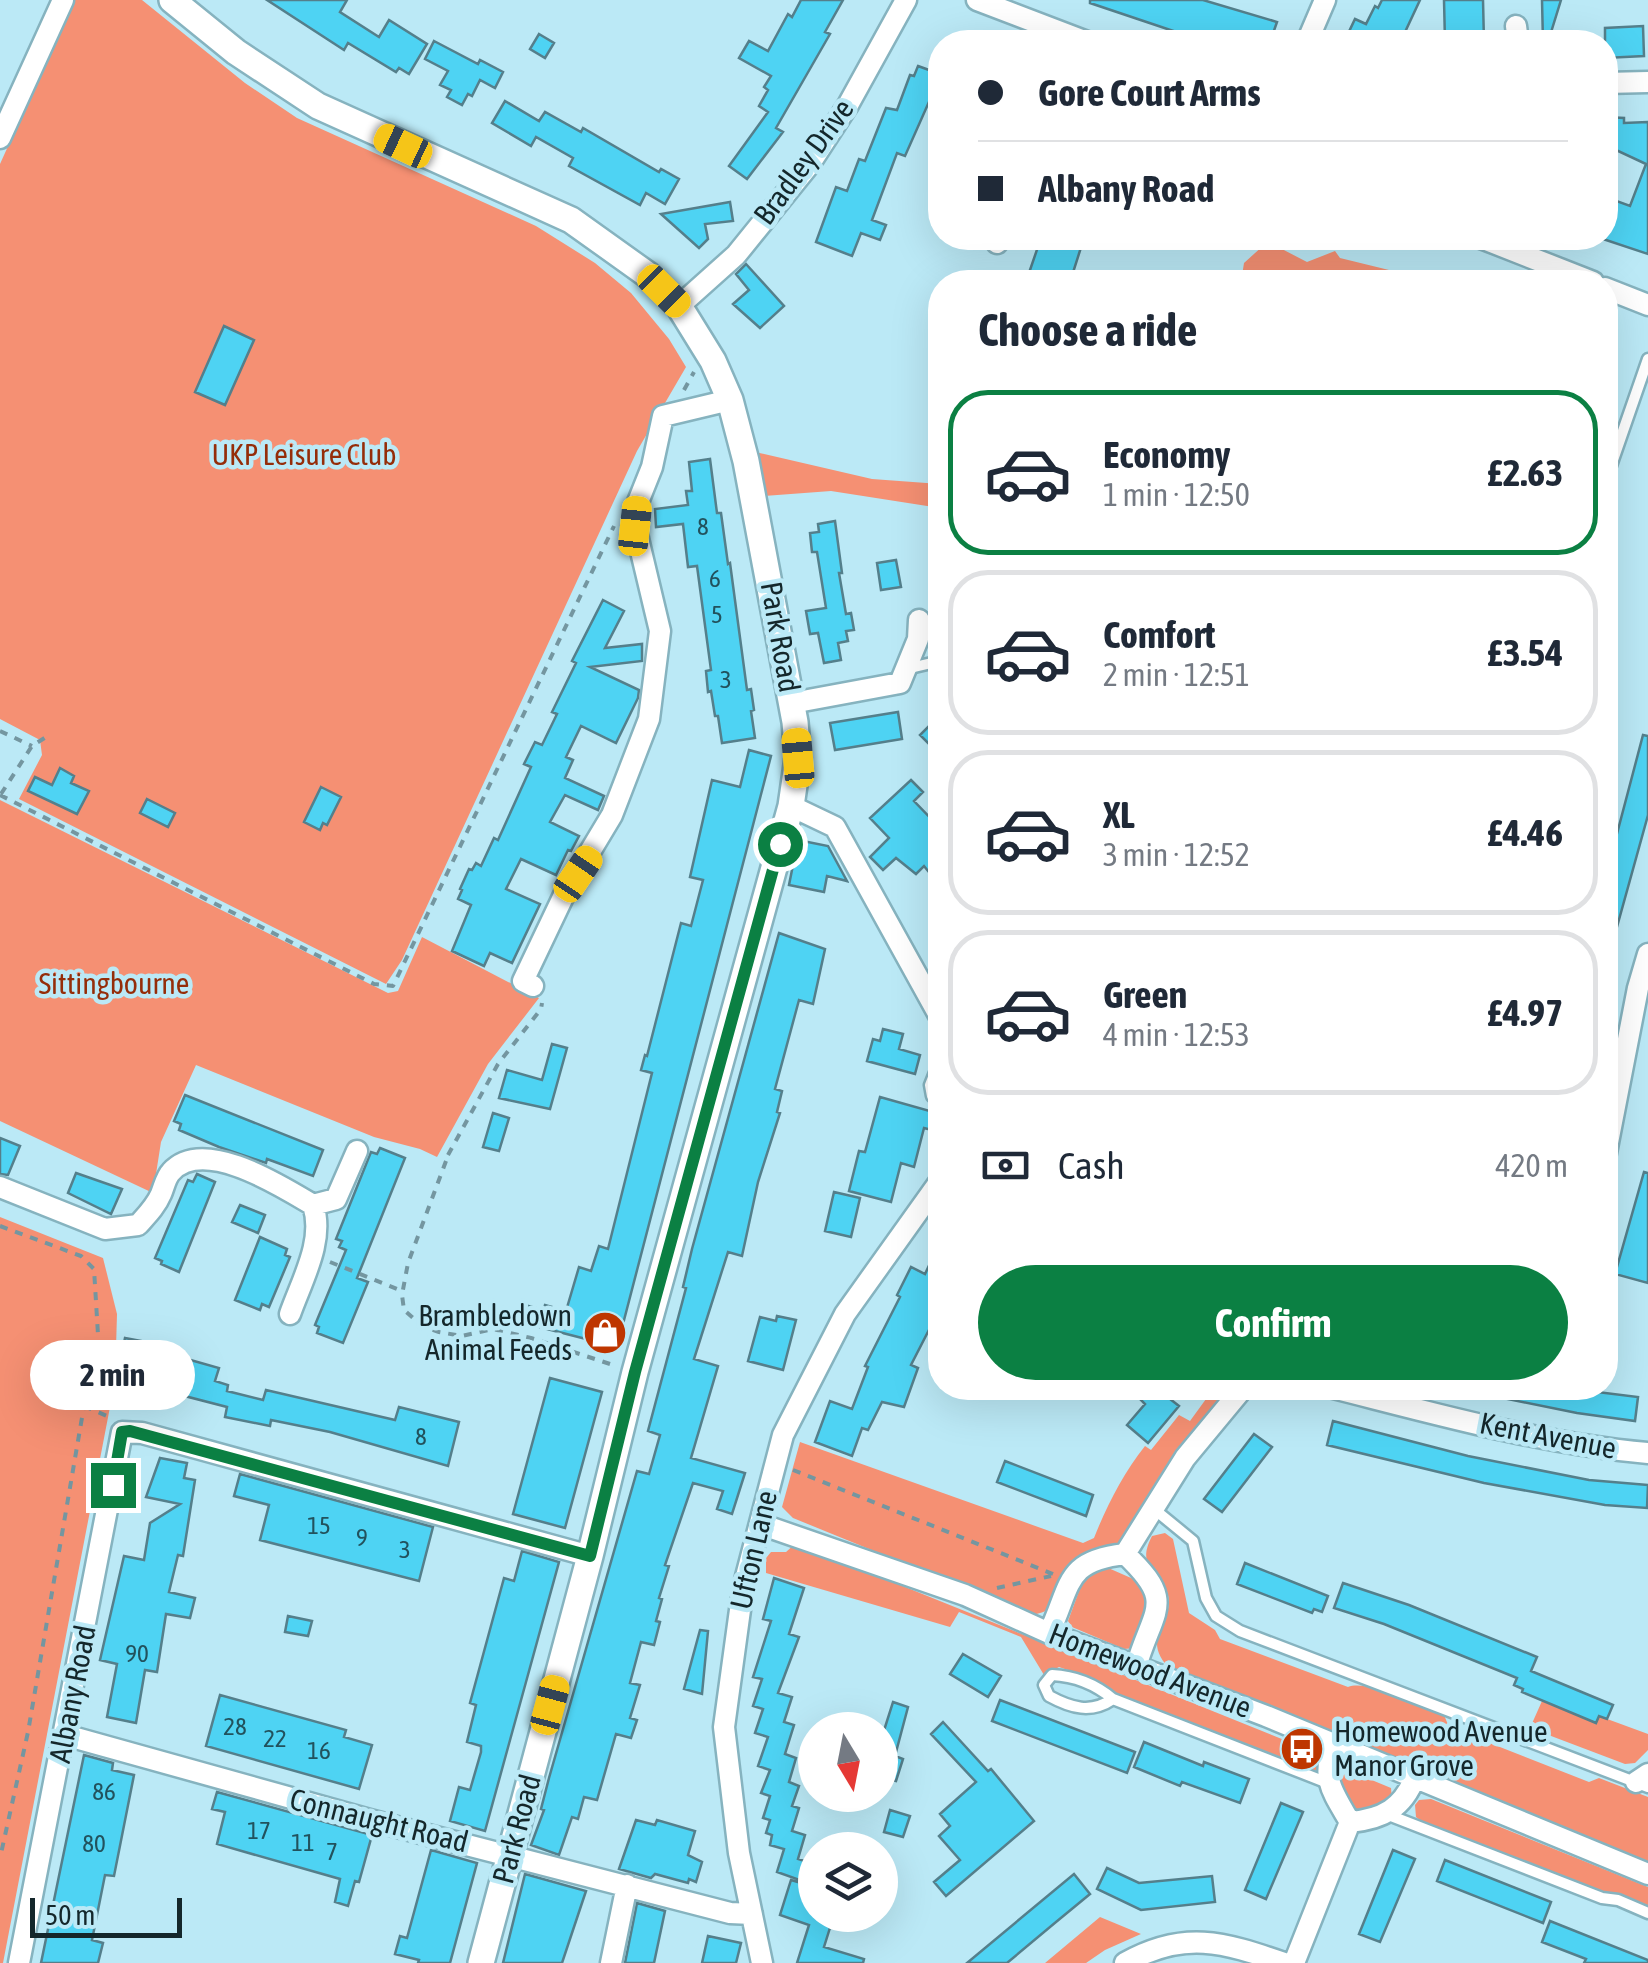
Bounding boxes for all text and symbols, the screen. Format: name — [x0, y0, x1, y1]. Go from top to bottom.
text: Gore Court Arms — [1038, 71, 1261, 114]
street label: Bradley Drive — [746, 92, 860, 231]
car — [369, 120, 437, 172]
text: Albany Road — [1038, 167, 1214, 210]
car — [632, 259, 696, 323]
text: Choose a ride — [978, 304, 1197, 356]
icon: car — [983, 428, 1073, 518]
text: Economy — [1103, 433, 1230, 476]
park label: UKP Leisure Club — [211, 437, 397, 471]
text: £2.63 — [1487, 451, 1563, 494]
text: 1 min · 12:50 — [1103, 476, 1250, 513]
car — [617, 495, 653, 557]
house number: 8 — [697, 512, 709, 540]
house number: 6 — [709, 564, 721, 592]
street label: Park Road — [755, 579, 807, 695]
house number: 5 — [711, 600, 723, 628]
icon: car — [983, 608, 1073, 698]
text: Comfort — [1103, 613, 1215, 656]
text: £3.54 — [1487, 631, 1563, 674]
text: 2 min · 12:51 — [1103, 656, 1250, 693]
house number: 3 — [720, 665, 732, 693]
car — [780, 727, 816, 789]
icon: car — [983, 788, 1073, 878]
text: XL — [1103, 793, 1135, 836]
text: £4.46 — [1487, 811, 1563, 854]
route start — [758, 822, 803, 867]
text: 3 min · 12:52 — [1103, 836, 1250, 873]
car — [549, 841, 607, 907]
park label: Sittingbourne — [39, 966, 189, 1000]
icon: car — [983, 968, 1073, 1058]
text: Green — [1103, 973, 1187, 1016]
text: £4.97 — [1487, 991, 1563, 1034]
text: 4 min · 12:53 — [1103, 1016, 1250, 1053]
icon: cash — [978, 1138, 1033, 1193]
text: Cash — [1058, 1144, 1125, 1187]
text: 420 m — [1495, 1147, 1568, 1184]
button: Confirm — [978, 1265, 1568, 1380]
place label: Brambledown Animal Feeds — [418, 1298, 572, 1366]
shop icon: Brambledown Animal Feeds — [582, 1310, 628, 1356]
callout: 2 min — [31, 1340, 196, 1410]
text: 2 min — [80, 1356, 145, 1393]
street label: Kent Avenue — [1477, 1405, 1619, 1465]
house number: 8 — [415, 1422, 427, 1450]
route end — [91, 1463, 136, 1508]
street label: Ufton Lane — [723, 1487, 783, 1612]
house number: 15 — [307, 1511, 331, 1539]
house number: 9 — [356, 1523, 368, 1551]
house number: 3 — [399, 1535, 411, 1563]
street label: Homewood Avenue — [1045, 1616, 1256, 1724]
street label: Albany Road — [42, 1622, 102, 1765]
house number: 90 — [125, 1639, 149, 1667]
car — [528, 1672, 572, 1738]
house number: 28 — [223, 1712, 247, 1740]
north arrow — [798, 1712, 898, 1812]
map controls — [798, 1712, 898, 1932]
place label: Homewood Avenue Manor Grove — [1334, 1714, 1548, 1782]
house number: 22 — [263, 1724, 287, 1752]
bus stop icon: Homewood Avenue Manor Grove — [1279, 1726, 1325, 1772]
house number: 16 — [307, 1736, 331, 1764]
street label: Park Road — [485, 1770, 547, 1887]
house number: 86 — [92, 1777, 116, 1805]
street label: Connaught Road — [287, 1781, 472, 1859]
house number: 17 — [247, 1816, 271, 1844]
house number: 11 — [291, 1828, 315, 1856]
house number: 80 — [82, 1829, 106, 1857]
button: layers — [798, 1832, 898, 1932]
house number: 7 — [326, 1837, 338, 1865]
scale bar — [30, 1893, 182, 1938]
text: 50 m — [45, 1899, 95, 1931]

